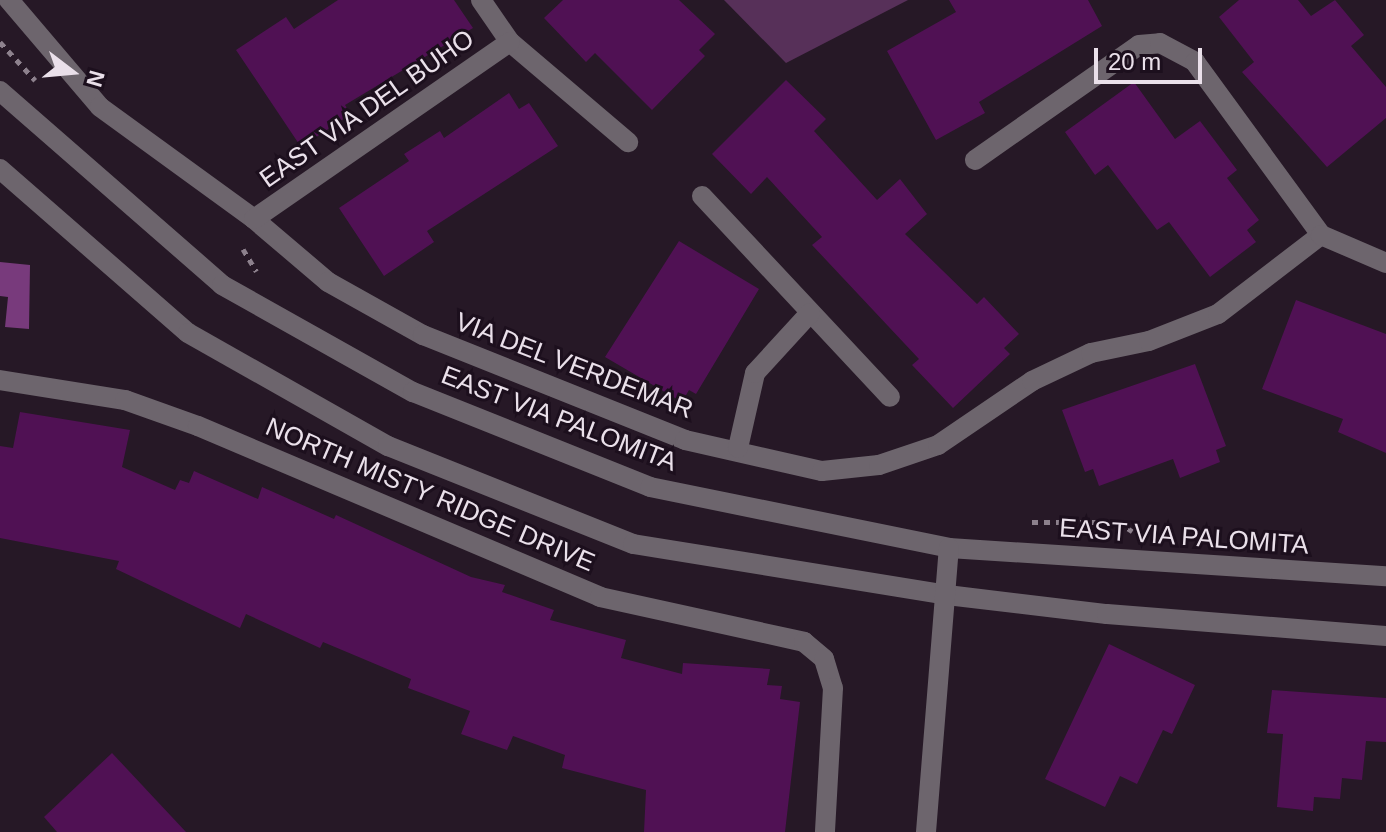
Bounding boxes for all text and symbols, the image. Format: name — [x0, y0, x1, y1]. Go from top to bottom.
street label: EAST VIA DEL BUHO — [253, 22, 481, 196]
north arrow — [32, 32, 112, 112]
scale bar — [1098, 32, 1206, 82]
text: 20 m — [1108, 48, 1161, 75]
text: N — [81, 68, 110, 90]
street label: VIA DEL VERDEMAR — [450, 306, 698, 426]
street label: EAST VIA PALOMITA — [436, 359, 682, 479]
street label: NORTH MISTY RIDGE DRIVE — [261, 411, 599, 579]
street label: EAST VIA PALOMITA — [1057, 513, 1311, 561]

